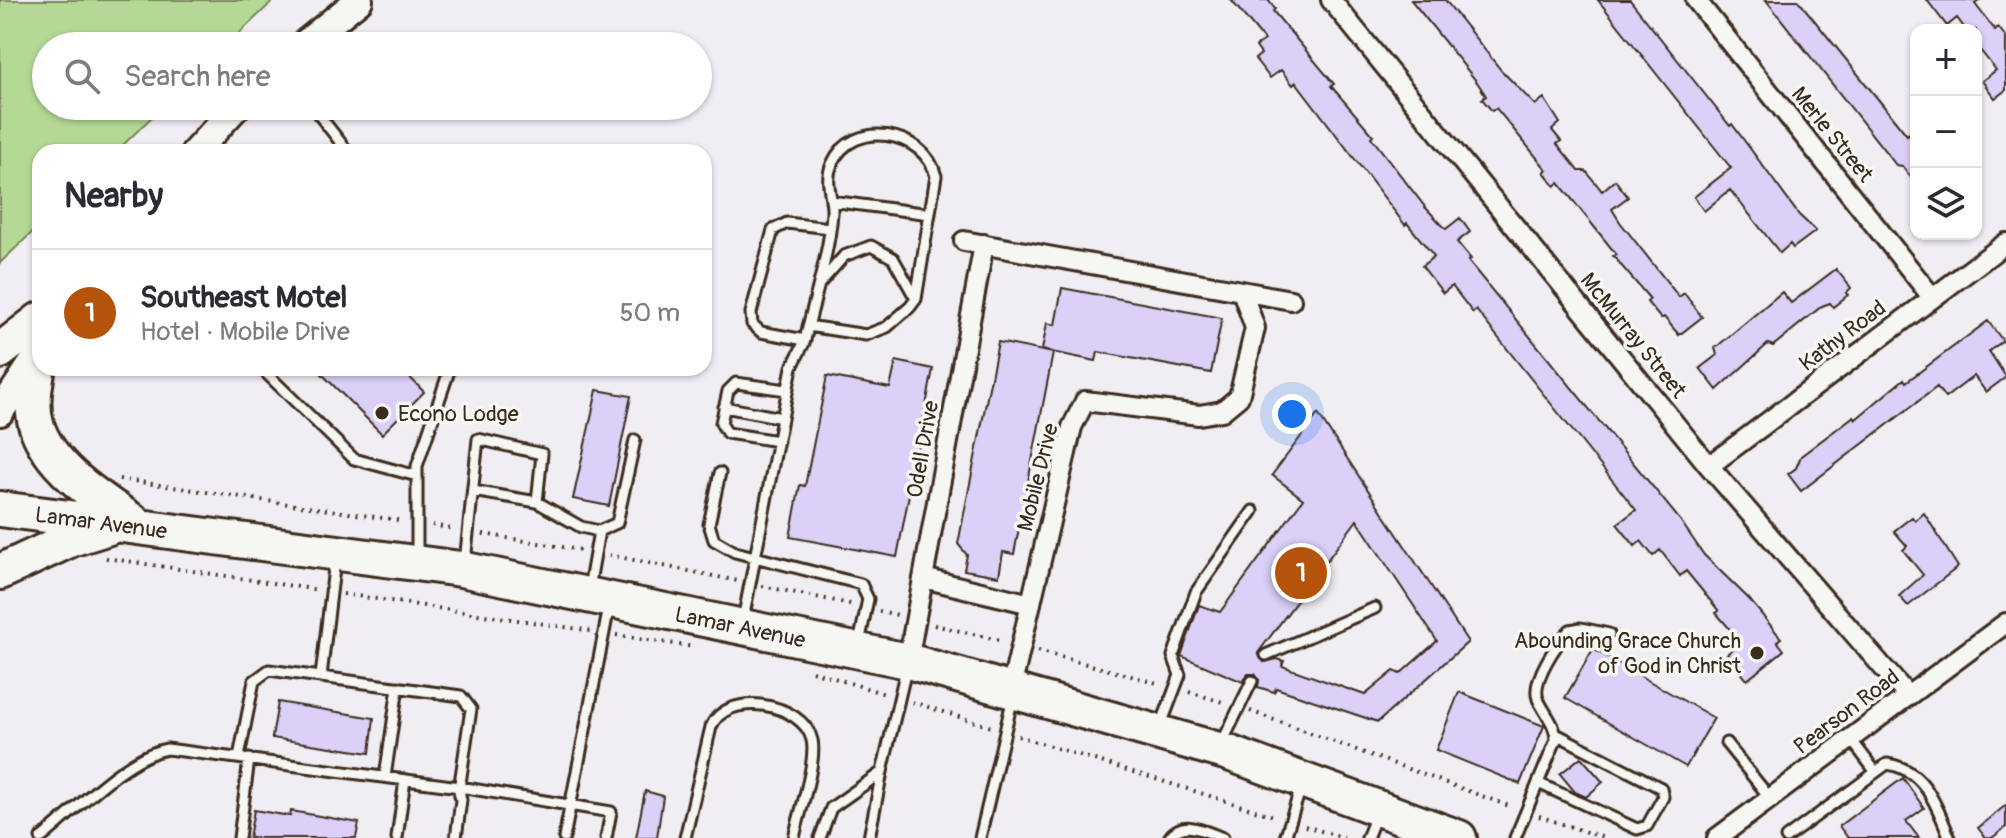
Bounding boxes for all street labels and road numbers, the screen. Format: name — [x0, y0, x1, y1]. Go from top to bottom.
street label: Merle Street — [1785, 81, 1879, 188]
street label: McMurray Street — [1574, 267, 1693, 404]
street label: Kathy Road — [1794, 294, 1892, 378]
street label: Odell Drive — [901, 398, 945, 500]
street label: Mobile Drive — [1011, 420, 1065, 534]
street label: Lamar Avenue — [33, 501, 169, 546]
street label: Lamar Avenue — [672, 600, 808, 655]
street label: Pearson Road — [1788, 663, 1905, 761]

